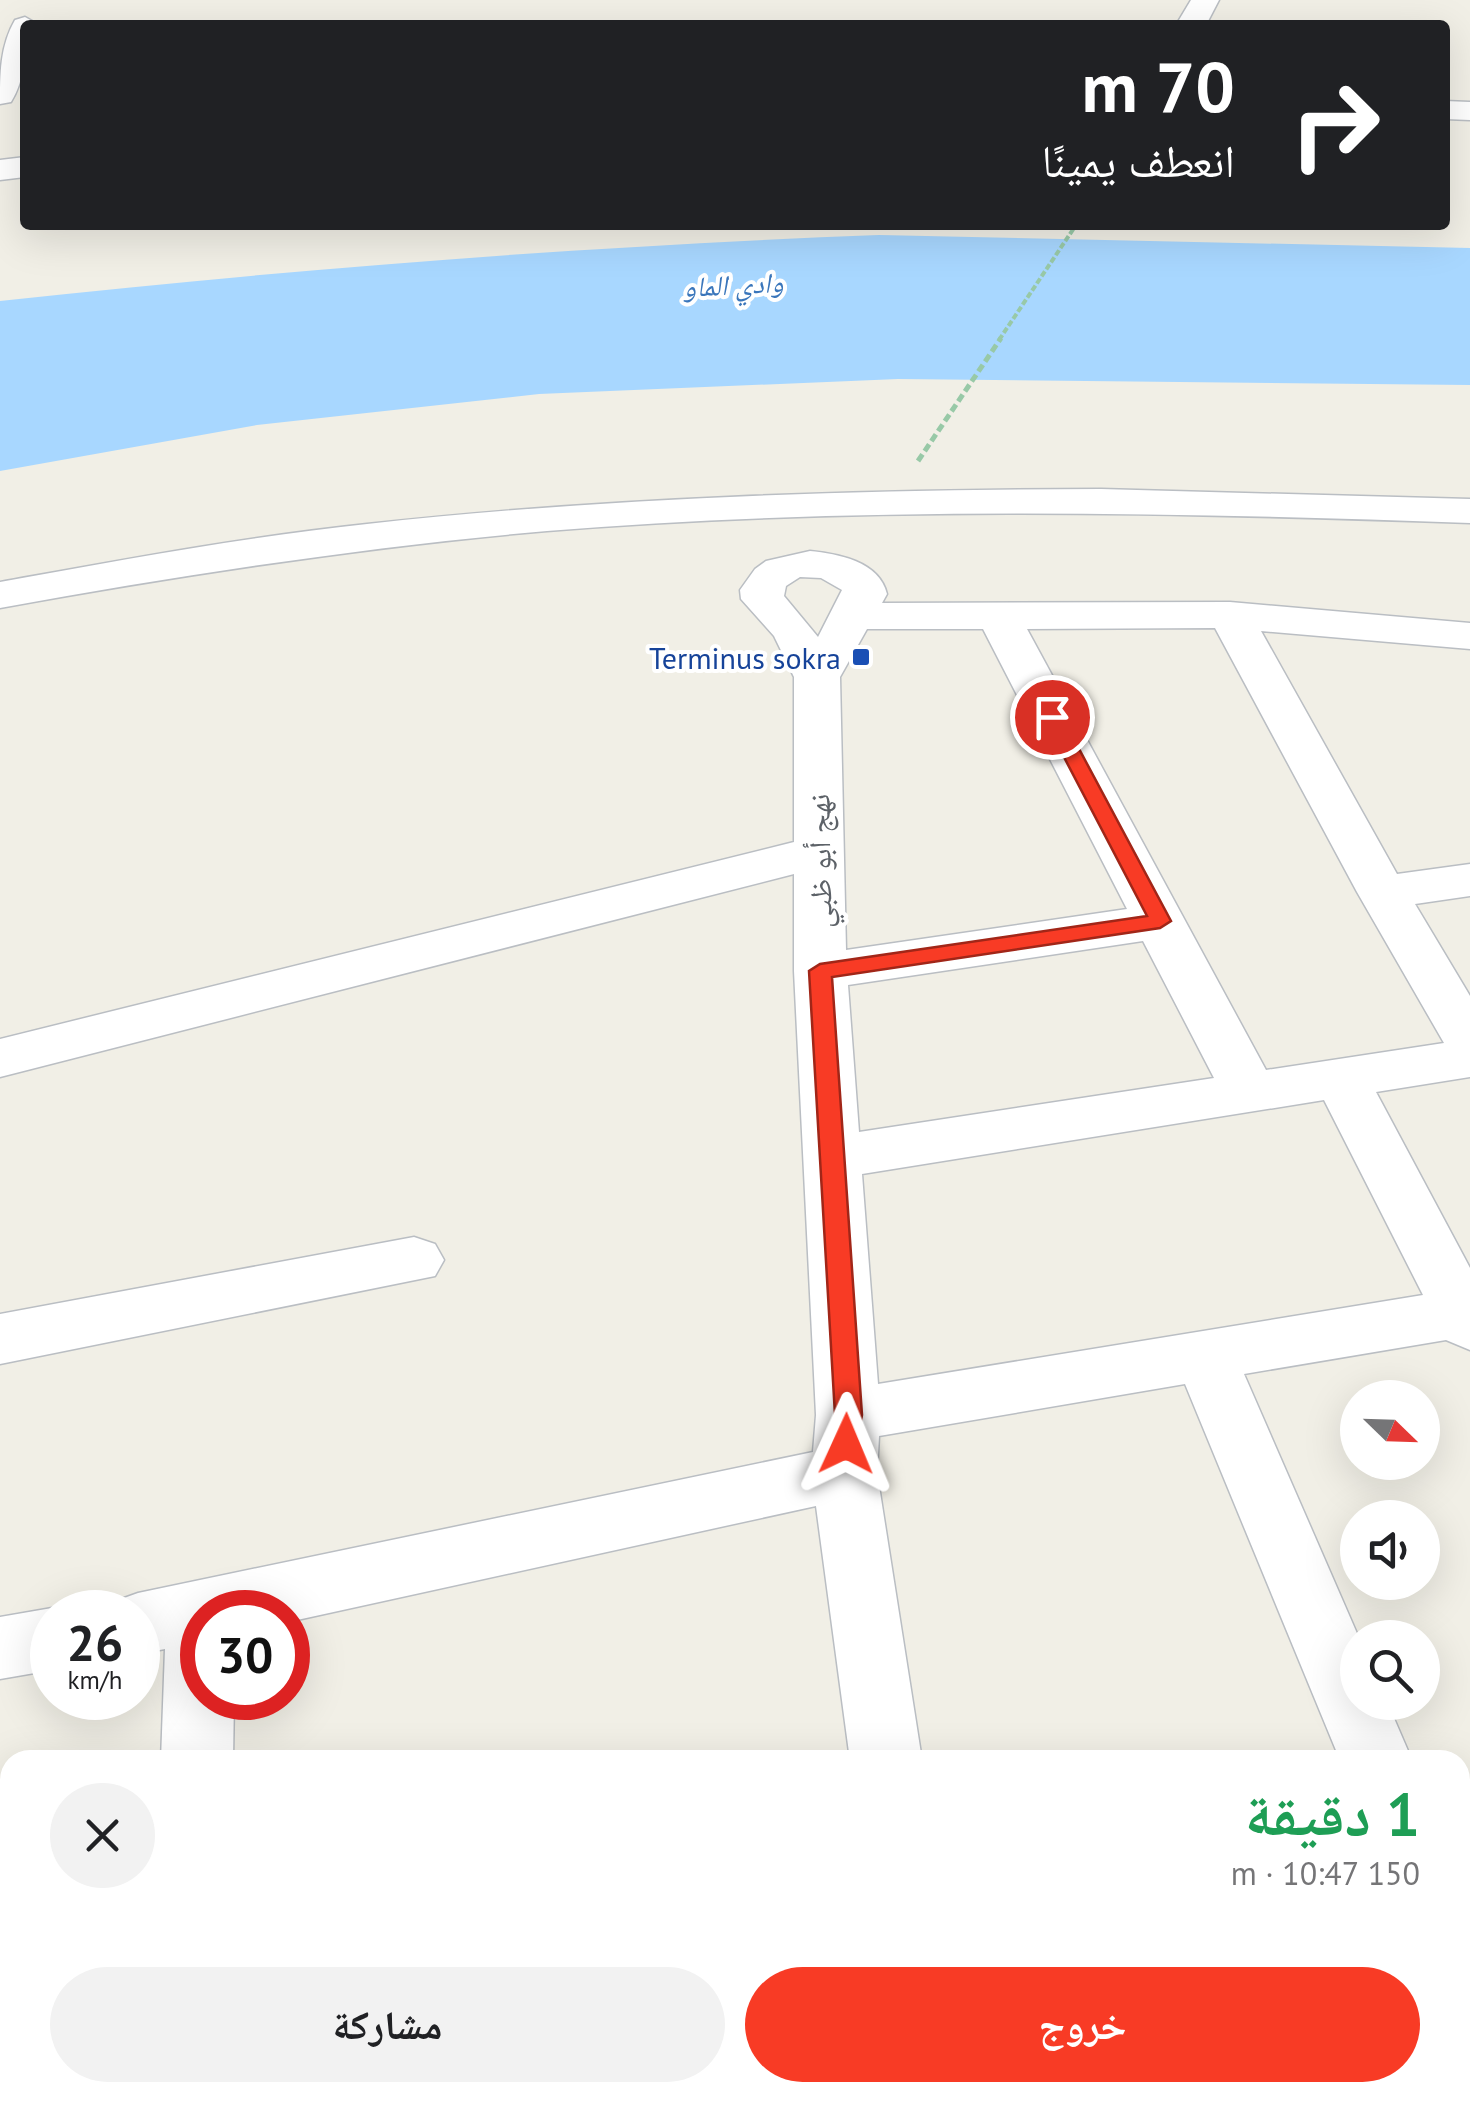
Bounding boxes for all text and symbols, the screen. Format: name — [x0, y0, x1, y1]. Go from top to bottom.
text: 70 m — [1082, 41, 1235, 131]
icon: right — [1270, 60, 1400, 190]
text: انعطف يمينًا — [1041, 131, 1235, 189]
water label: وادي الماو — [681, 263, 784, 310]
place label: Terminus sokra — [649, 638, 841, 677]
marker: Terminus sokra — [850, 646, 872, 668]
pin — [1010, 675, 1095, 760]
icon: arrive — [1025, 690, 1080, 745]
street label: نهج أبو ظبي — [798, 793, 845, 928]
north arrow — [1340, 1380, 1440, 1480]
map controls — [1340, 1380, 1440, 1720]
position arrow — [794, 1392, 898, 1496]
button: sound — [1340, 1500, 1440, 1600]
speed limit sign: 30 — [180, 1590, 310, 1720]
text: 26 — [67, 1610, 123, 1675]
button: search — [1340, 1620, 1440, 1720]
text: km/h — [68, 1664, 122, 1696]
text: 1 دقيقة — [1245, 1775, 1420, 1853]
button: close — [50, 1783, 155, 1888]
text: 150 m · 10:47 — [1231, 1852, 1420, 1894]
button: مشاركة — [50, 1967, 725, 2082]
button: خروج — [745, 1967, 1420, 2082]

